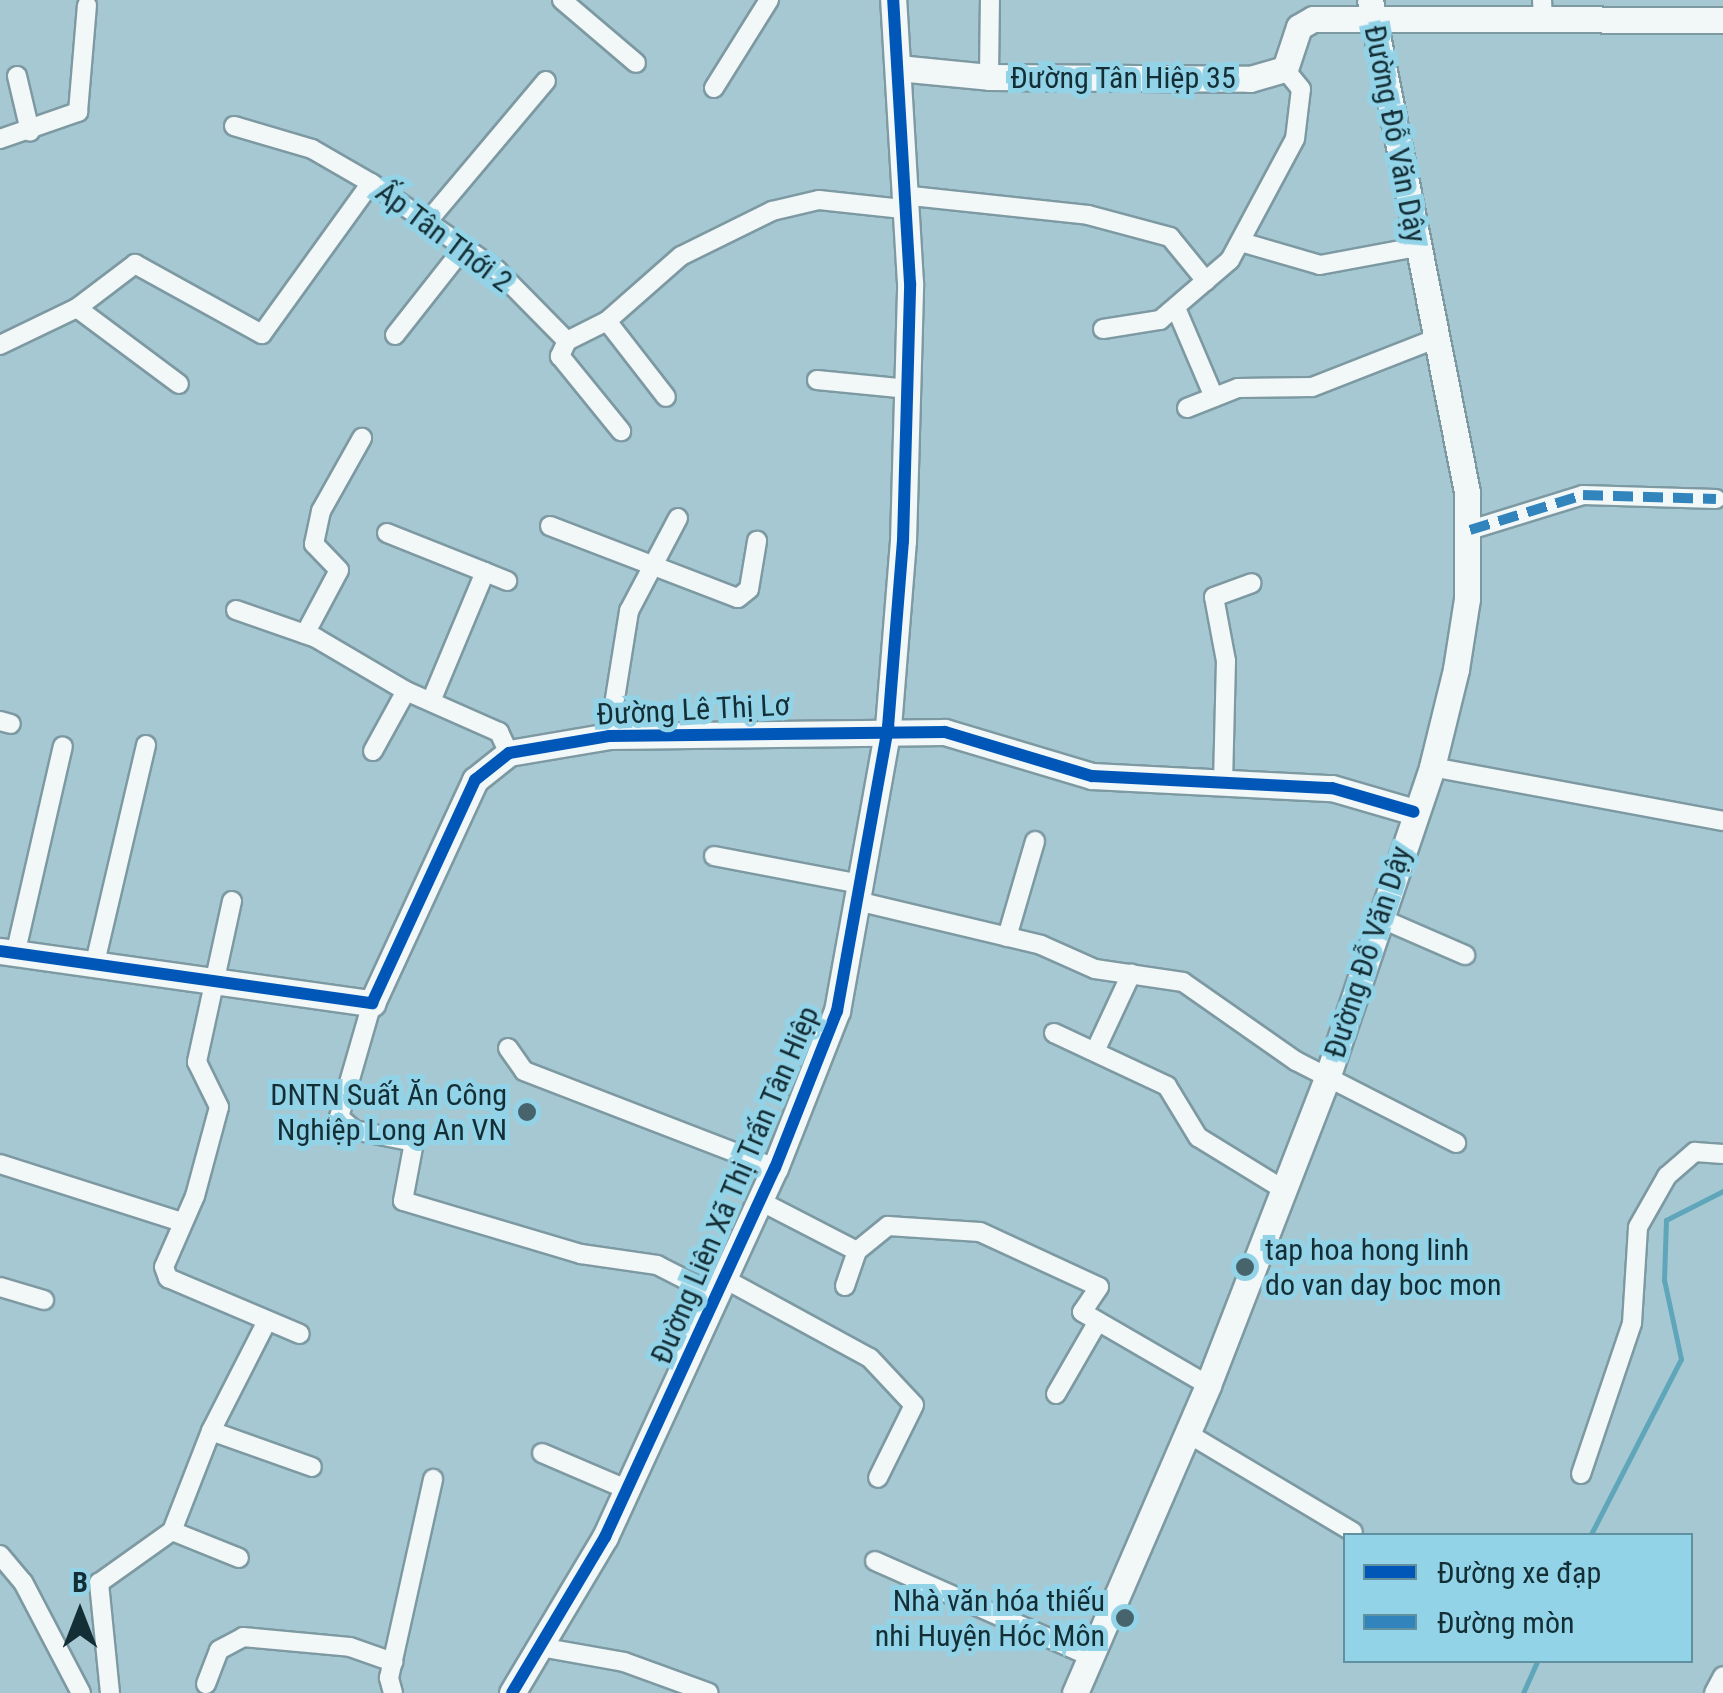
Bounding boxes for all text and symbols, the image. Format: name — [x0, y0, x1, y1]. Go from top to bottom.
street label: Đường Đỗ Văn Dậy — [1356, 22, 1434, 246]
street label: Đường Tân Hiệp 35 — [1010, 60, 1236, 96]
street label: Ấp Tân Thới 2 — [368, 174, 520, 300]
street label: Đường Lê Thị Lơ — [595, 687, 791, 733]
street label: Đường Đỗ Văn Dậy — [1317, 842, 1419, 1062]
street label: Đường Liên Xã Thị Trấn Tân Hiệp — [643, 1000, 827, 1370]
place label: DNTN Suất Ăn Công Nghiệp Long An VN — [270, 1077, 507, 1148]
marker: DNTN Suất Ăn Công Nghiệp Long An VN — [516, 1101, 538, 1123]
place label: tap hoa hong linh do van day boc mon — [1265, 1232, 1501, 1302]
marker: tap hoa hong linh do van day boc mon — [1234, 1256, 1256, 1278]
legend — [1343, 1533, 1693, 1663]
text: Đường xe đạp — [1437, 1555, 1601, 1590]
north arrow — [30, 1563, 130, 1663]
text: B — [72, 1566, 88, 1599]
place label: Nhà văn hóa thiếu nhi Huyện Hóc Môn — [875, 1583, 1105, 1654]
text: Đường mòn — [1437, 1605, 1575, 1640]
marker: Nhà văn hóa thiếu nhi Huyện Hóc Môn — [1114, 1607, 1136, 1629]

